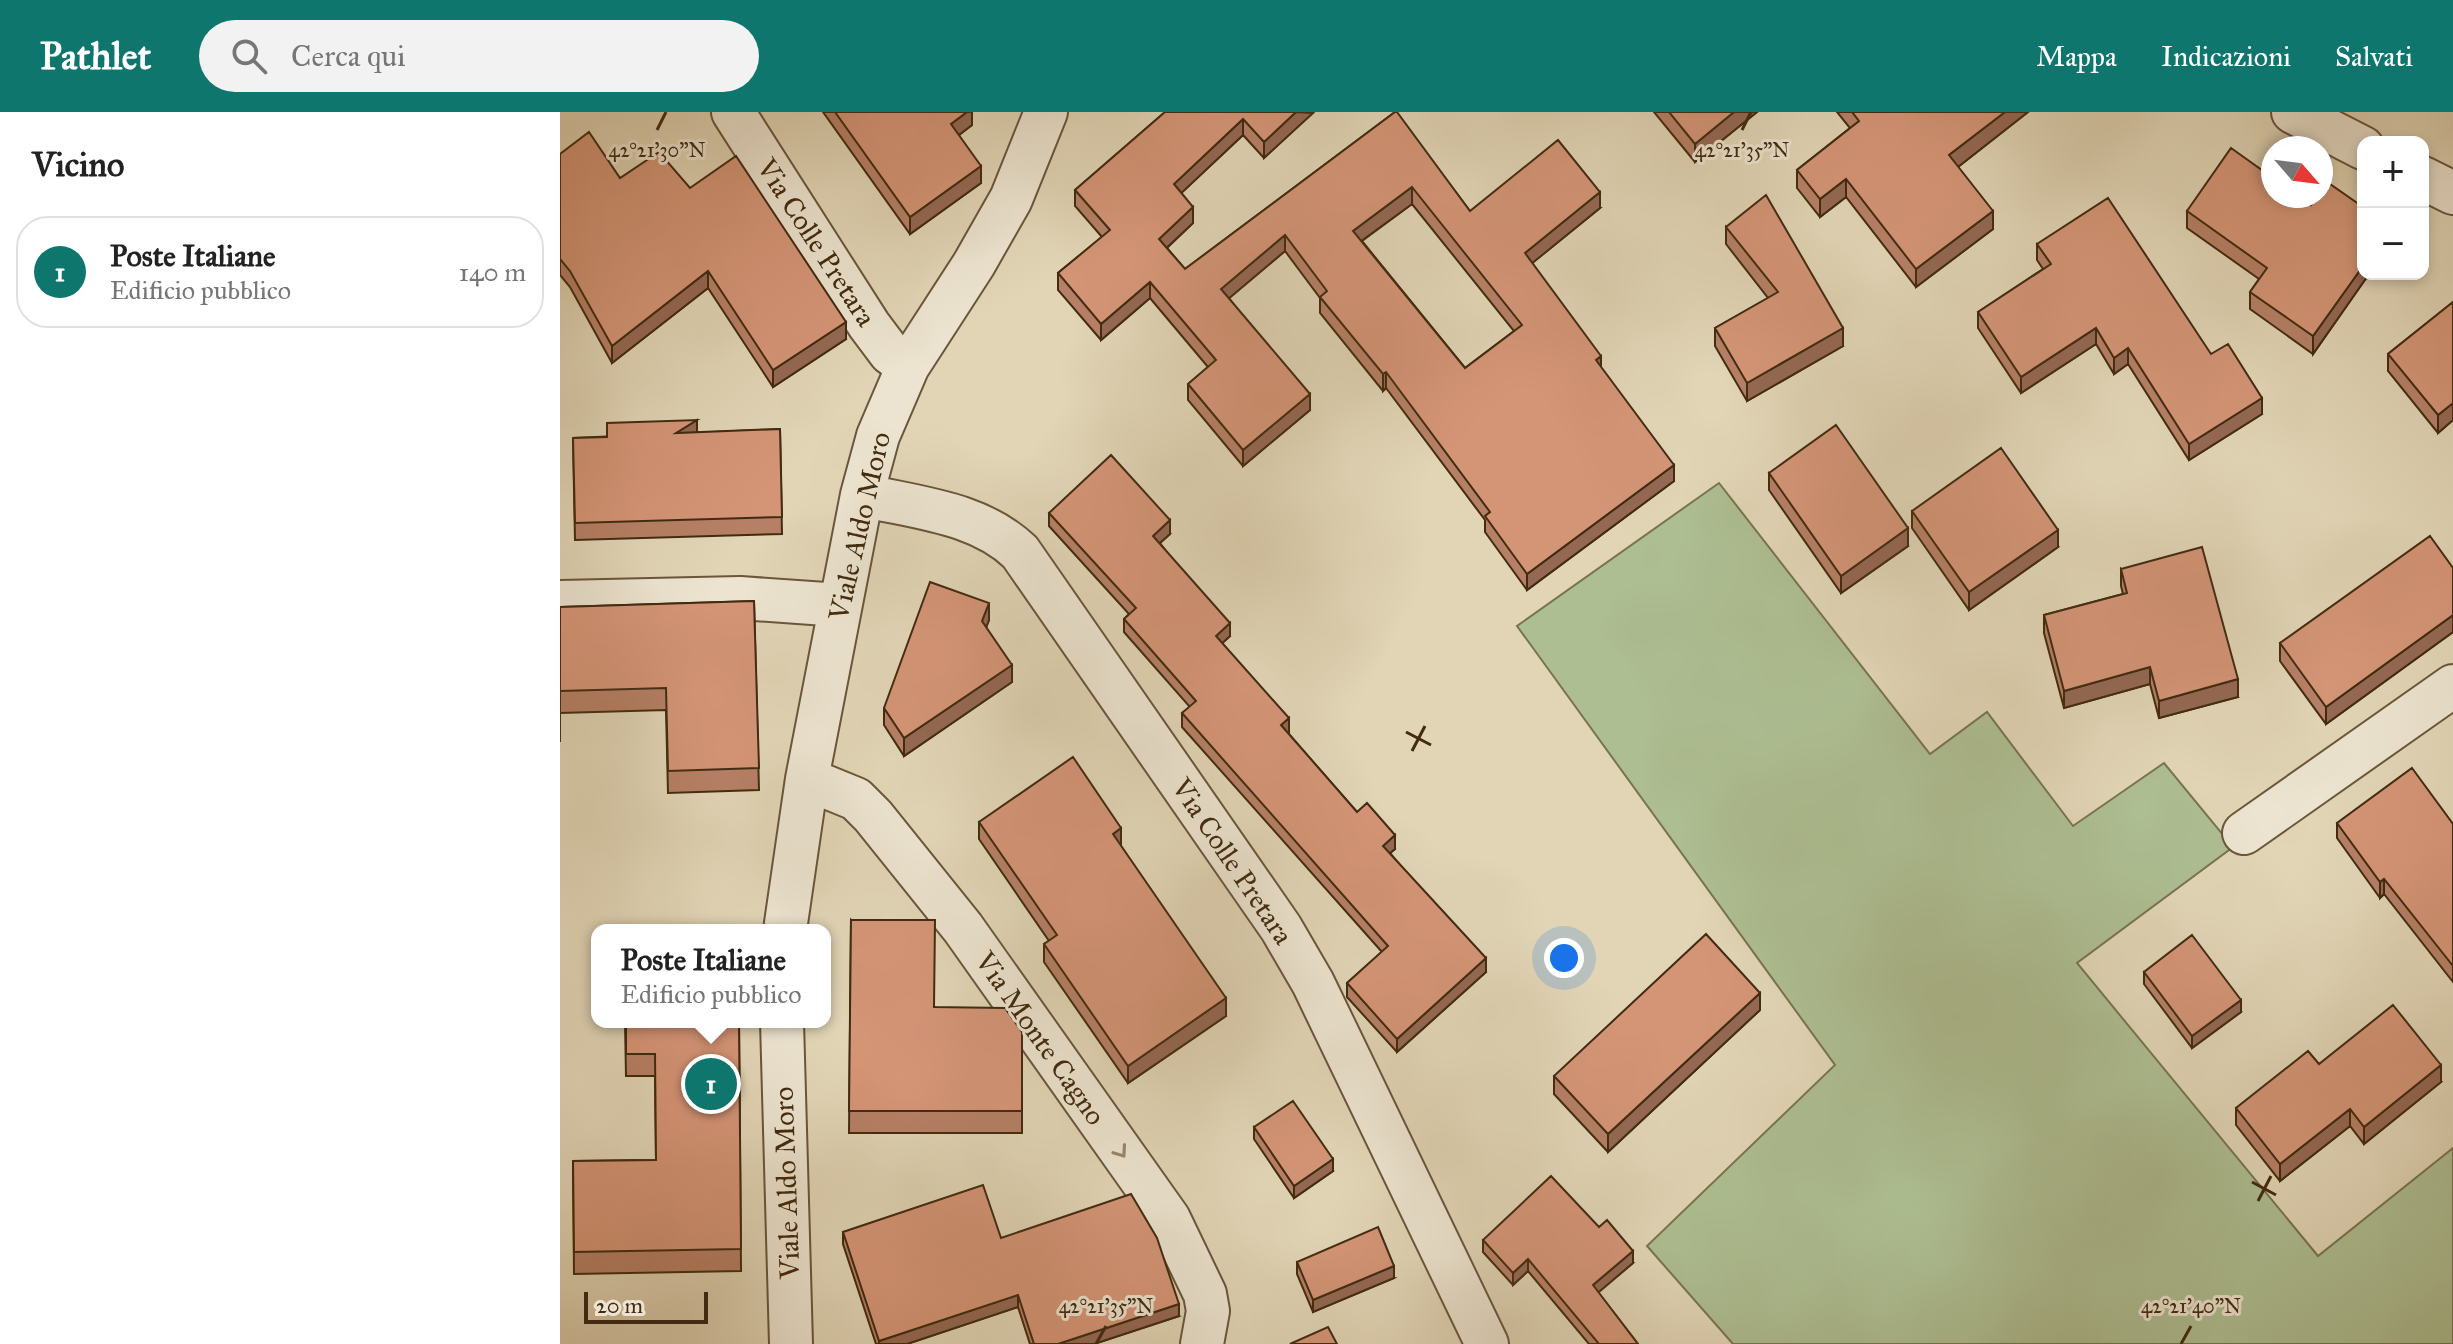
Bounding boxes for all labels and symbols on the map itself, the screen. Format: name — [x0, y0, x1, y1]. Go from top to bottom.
north arrow — [2261, 136, 2333, 208]
text: 42°21'30"N — [609, 138, 705, 162]
text: 42°21'35"N — [1695, 138, 1789, 162]
street label: Via Colle Pretara — [749, 151, 884, 333]
street label: Viale Aldo Moro — [821, 428, 898, 625]
street label: Via Colle Pretara — [1164, 771, 1301, 951]
your location — [1544, 938, 1584, 978]
street label: Via Monte Cagno — [967, 944, 1113, 1132]
pin: 1 — [685, 1054, 737, 1114]
street label: Viale Aldo Moro — [766, 1086, 807, 1281]
one-way arrow — [1111, 1143, 1126, 1157]
scale bar — [584, 1288, 708, 1324]
text: 42°21'35"N — [1059, 1294, 1153, 1318]
text: 42°21'40"N — [2141, 1294, 2241, 1318]

